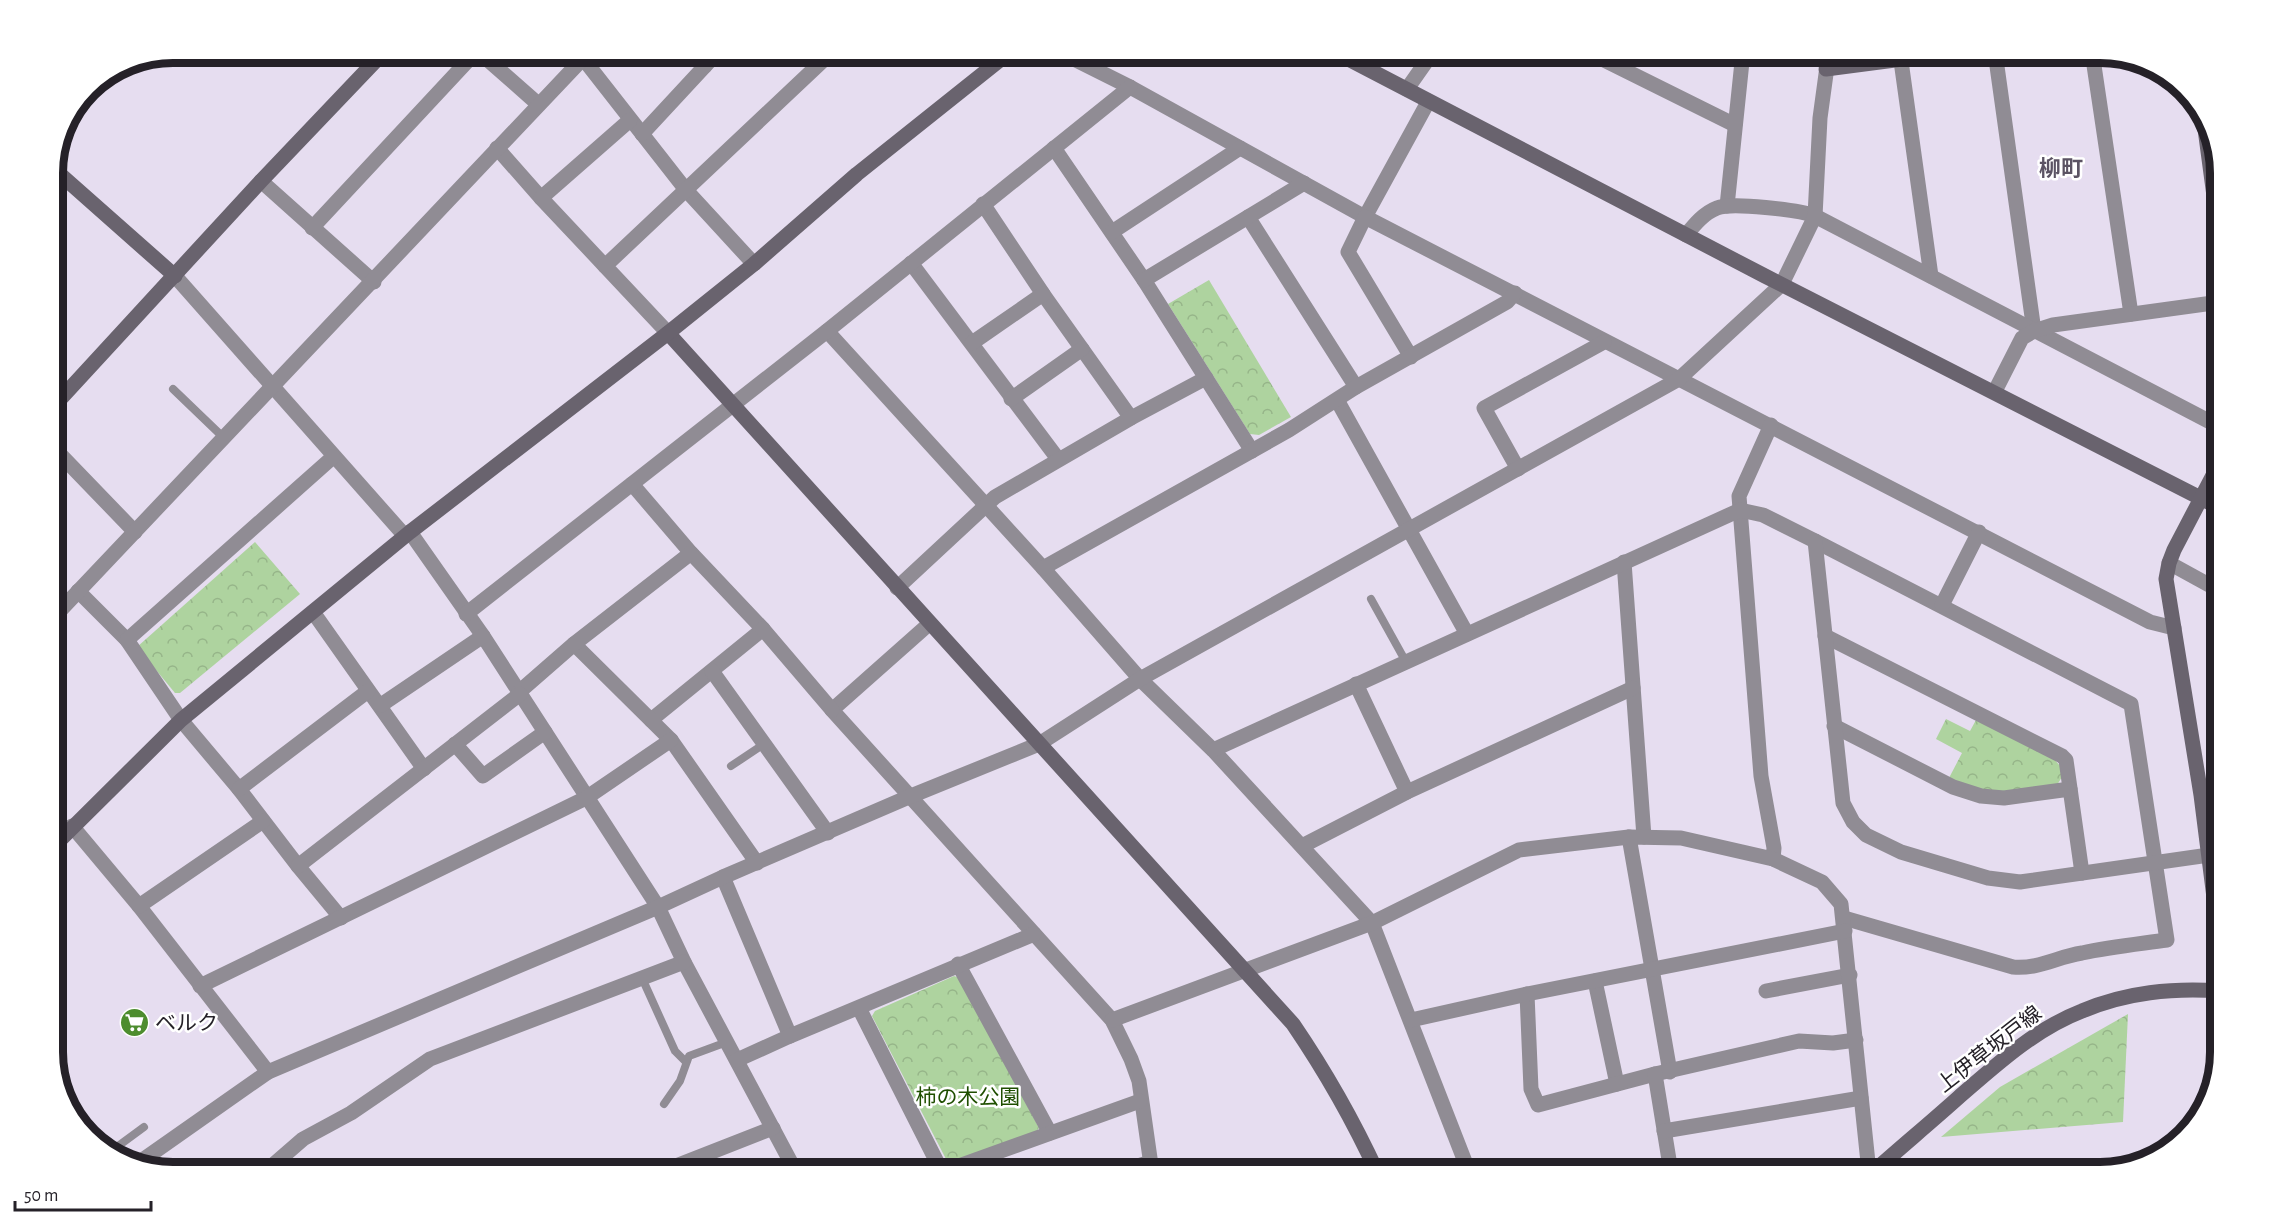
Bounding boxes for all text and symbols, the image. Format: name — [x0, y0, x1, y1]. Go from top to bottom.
district label: 柳町 — [2039, 157, 2083, 180]
street label: 上伊草坂戸線 — [1933, 1002, 2045, 1096]
supermarket icon: ベルク — [118, 1007, 150, 1039]
place label: ベルク — [155, 1012, 218, 1034]
park label: 柿の木公園 — [916, 1086, 1021, 1108]
scale bar — [15, 1174, 152, 1212]
text: 50 m — [24, 1187, 58, 1205]

